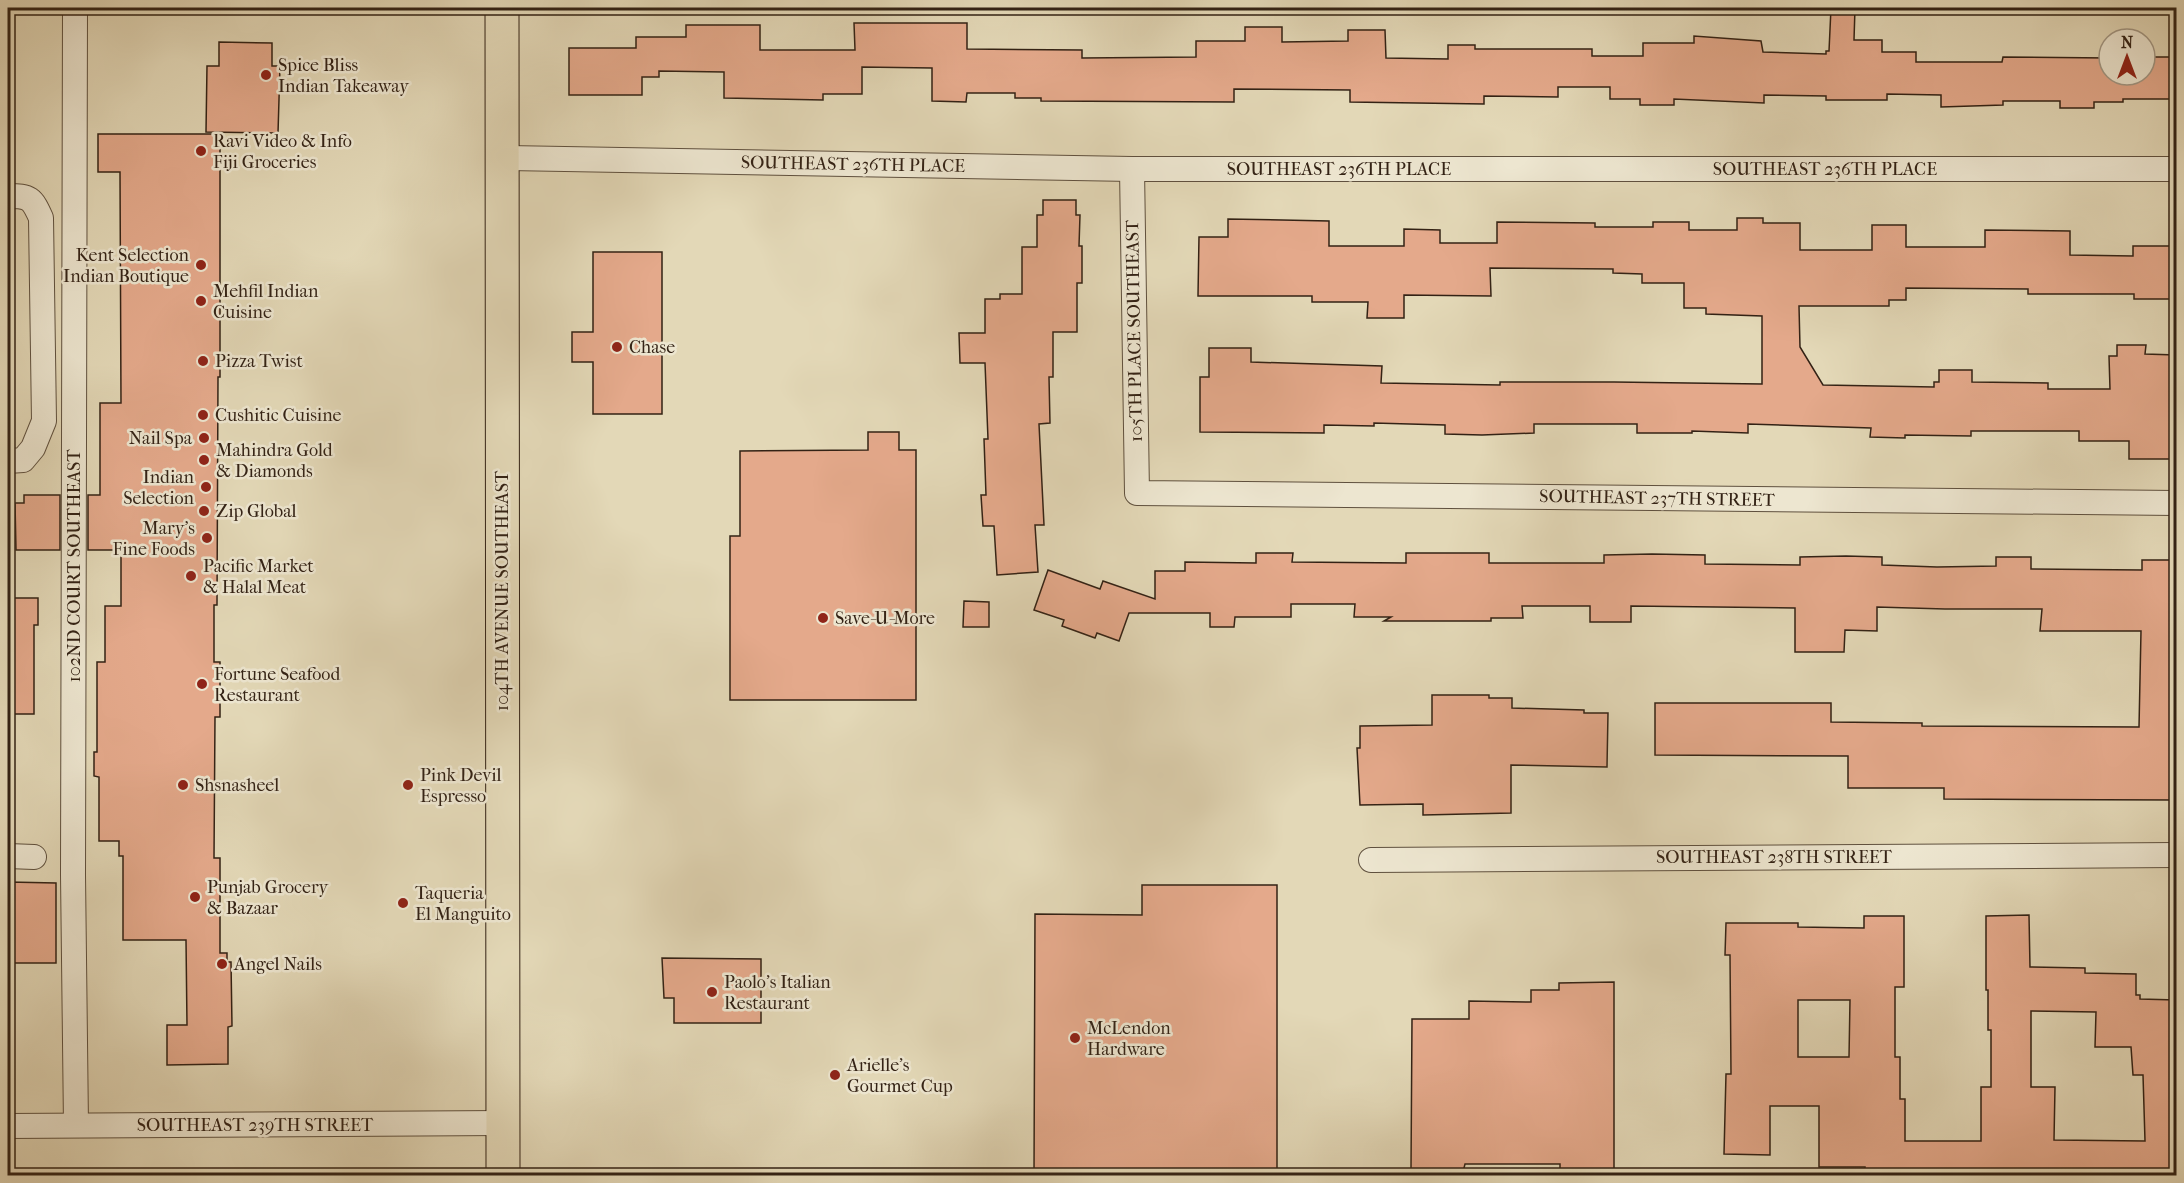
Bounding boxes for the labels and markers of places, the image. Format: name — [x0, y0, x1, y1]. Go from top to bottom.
place label: Spice Bliss Indian Takeaway — [278, 55, 410, 97]
marker: Spice Bliss Indian Takeaway — [259, 68, 273, 82]
place label: Ravi Video & Info Fiji Groceries — [213, 131, 352, 173]
marker: Ravi Video & Info Fiji Groceries — [194, 144, 208, 158]
place label: Kent Selection Indian Boutique — [63, 245, 190, 287]
marker: Kent Selection Indian Boutique — [194, 258, 208, 272]
place label: Mehfil Indian Cuisine — [213, 281, 319, 323]
marker: Mehfil Indian Cuisine — [194, 294, 208, 308]
place label: Chase — [629, 337, 675, 358]
marker: Chase — [610, 340, 624, 354]
place label: Pizza Twist — [215, 351, 303, 372]
marker: Pizza Twist — [196, 354, 210, 368]
place label: Cushitic Cuisine — [215, 405, 342, 426]
marker: Cushitic Cuisine — [196, 408, 210, 422]
place label: Nail Spa — [129, 428, 193, 449]
marker: Nail Spa — [197, 431, 211, 445]
place label: Mahindra Gold & Diamonds — [216, 440, 333, 482]
marker: Mahindra Gold & Diamonds — [197, 453, 211, 467]
place label: Indian Selection — [123, 467, 195, 509]
marker: Indian Selection — [199, 480, 213, 494]
place label: Zip Global — [216, 501, 297, 522]
marker: Zip Global — [197, 504, 211, 518]
place label: Mary's Fine Foods — [113, 518, 195, 560]
marker: Mary's Fine Foods — [200, 531, 214, 545]
place label: Pacific Market & Halal Meat — [203, 556, 314, 598]
marker: Pacific Market & Halal Meat — [184, 569, 198, 583]
place label: Save-U-More — [835, 608, 935, 629]
marker: Save-U-More — [816, 611, 830, 625]
place label: Fortune Seafood Restaurant — [214, 664, 340, 706]
marker: Fortune Seafood Restaurant — [195, 677, 209, 691]
place label: Pink Devil Espresso — [420, 765, 502, 807]
place label: Shsnasheel — [195, 775, 279, 796]
marker: Shsnasheel — [176, 778, 190, 792]
marker: Pink Devil Espresso — [401, 778, 415, 792]
place label: Punjab Grocery & Bazaar — [207, 877, 330, 919]
place label: Taqueria El Manguito — [415, 883, 511, 925]
marker: Punjab Grocery & Bazaar — [188, 890, 202, 904]
marker: Taqueria El Manguito — [396, 896, 410, 910]
place label: Angel Nails — [233, 954, 322, 975]
marker: Angel Nails — [215, 957, 229, 971]
place label: Paolo's Italian Restaurant — [724, 972, 831, 1014]
marker: Paolo's Italian Restaurant — [705, 985, 719, 999]
place label: McLendon Hardware — [1087, 1018, 1171, 1060]
marker: McLendon Hardware — [1068, 1031, 1082, 1045]
place label: Arielle's Gourmet Cup — [846, 1055, 953, 1097]
marker: Arielle's Gourmet Cup — [828, 1068, 842, 1082]

